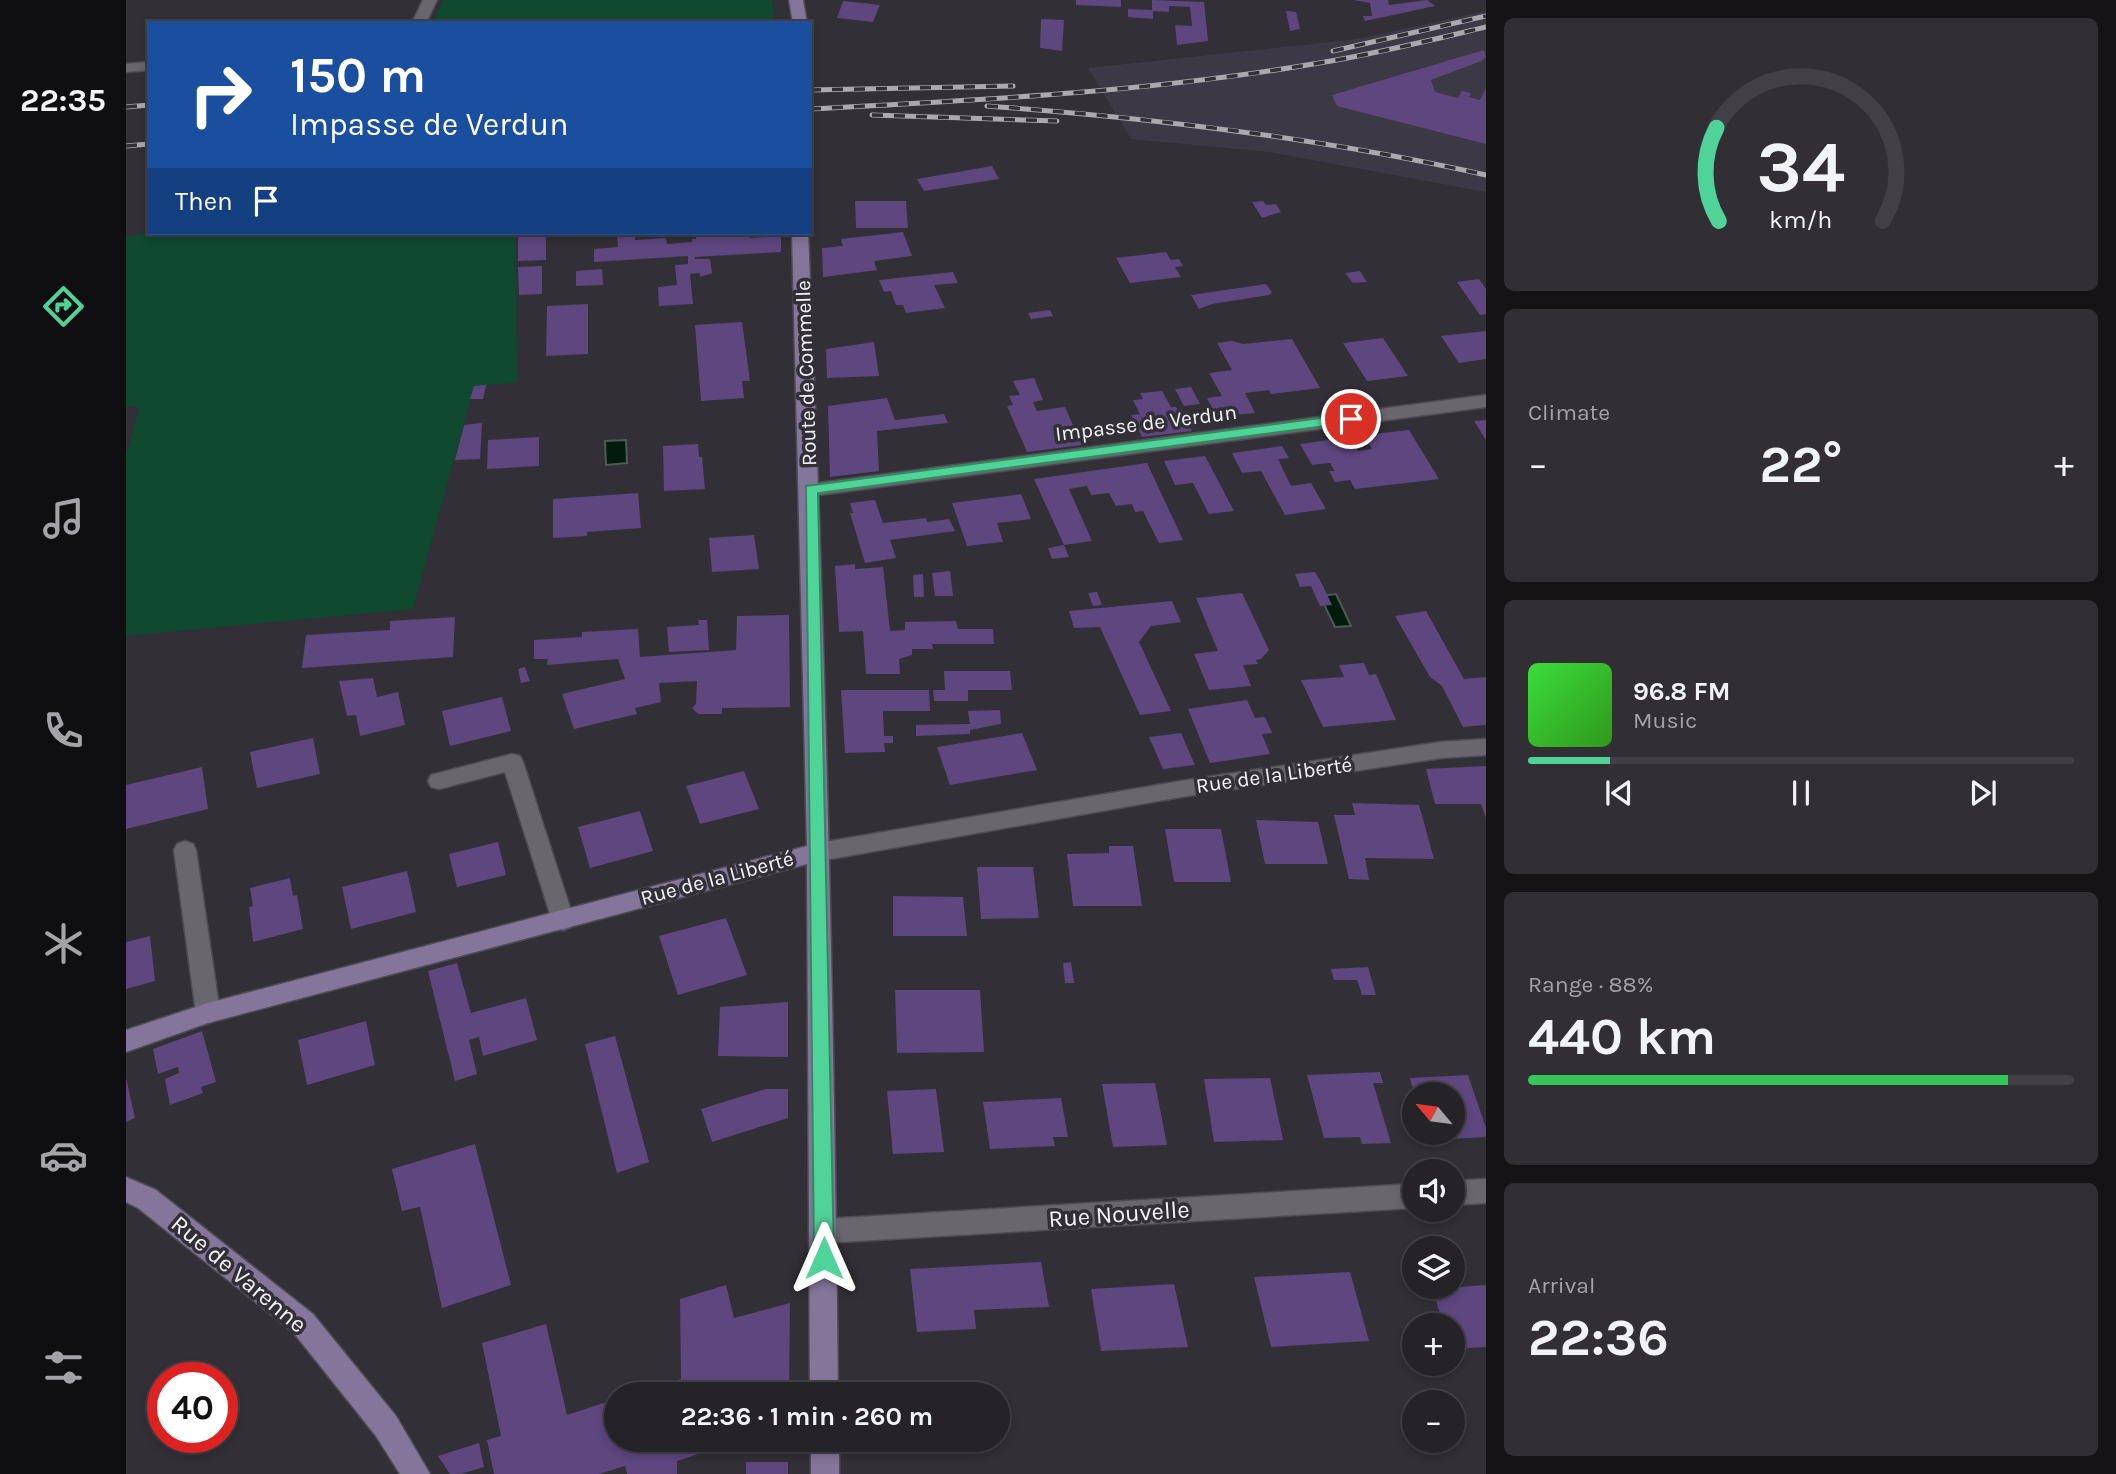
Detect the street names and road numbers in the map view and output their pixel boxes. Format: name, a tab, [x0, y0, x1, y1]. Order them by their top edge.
street label: Route de Commelle	[791, 280, 821, 466]
street label: Impasse de Verdun	[1054, 400, 1238, 446]
street label: Rue de la Liberté	[1194, 752, 1354, 798]
street label: Rue de la Liberté	[638, 846, 796, 910]
street label: Rue Nouvelle	[1047, 1195, 1191, 1233]
street label: Rue de Varenne	[166, 1209, 312, 1339]

